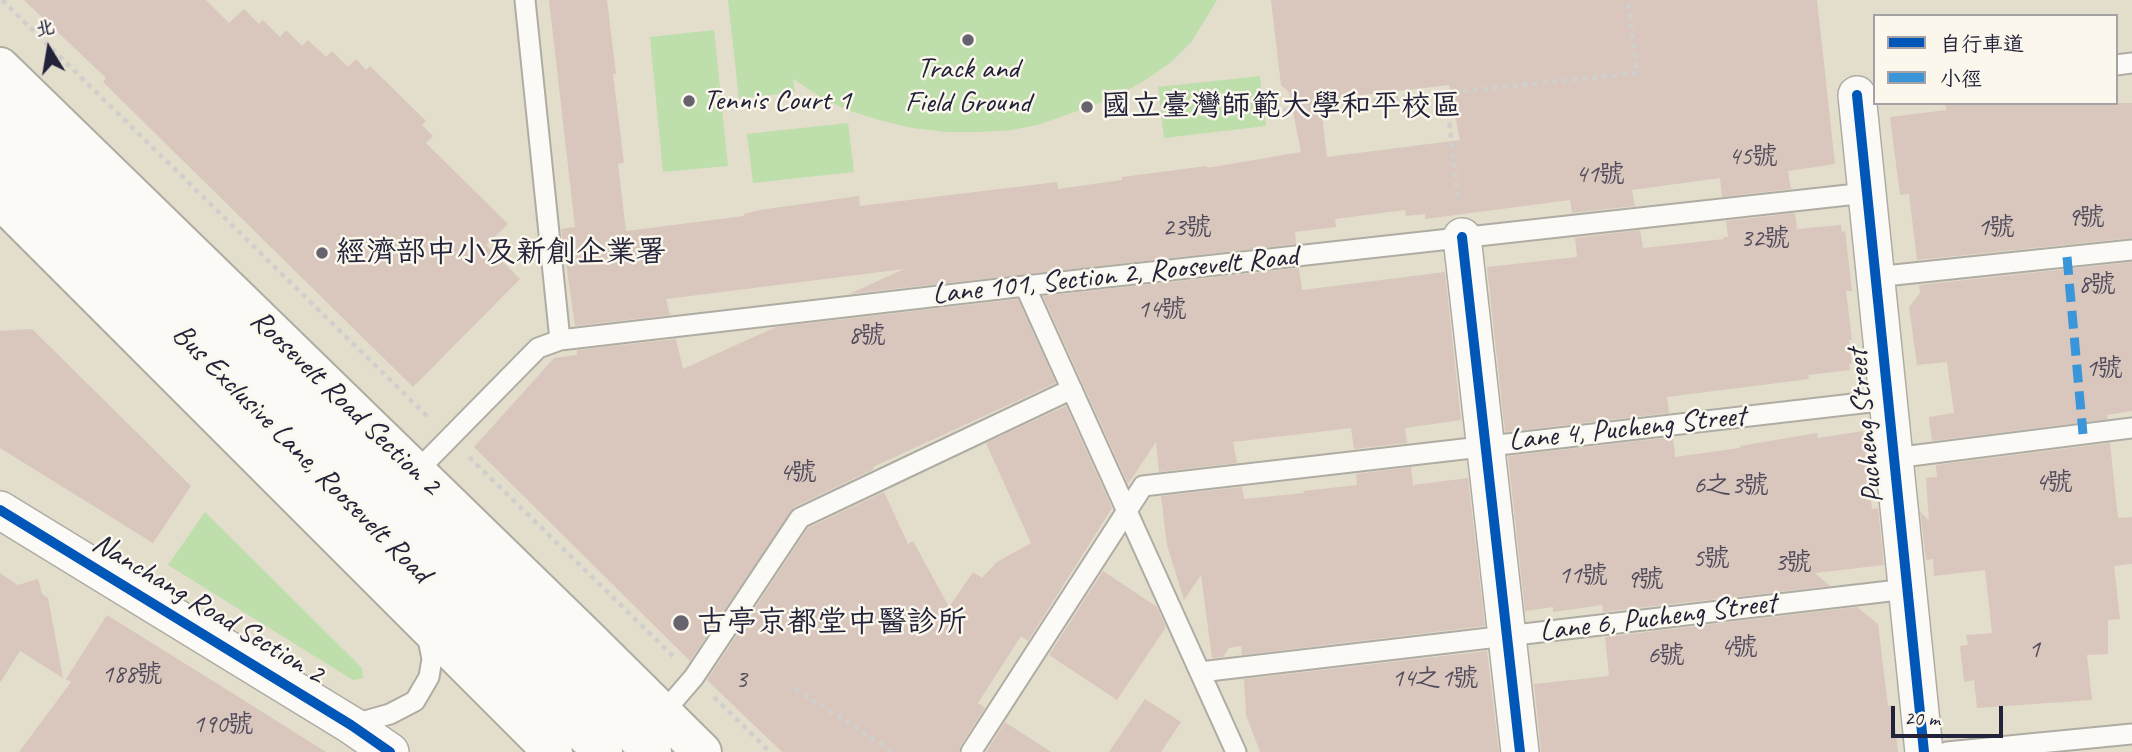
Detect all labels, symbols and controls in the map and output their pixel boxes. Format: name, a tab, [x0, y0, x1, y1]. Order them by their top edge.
north arrow	[14, 14, 84, 84]
legend	[1873, 14, 2118, 105]
text: 北	[33, 15, 57, 42]
text: 自行車道	[1940, 31, 2024, 57]
marker: Track and Field Ground	[960, 32, 976, 48]
place label: Track and Field Ground	[905, 51, 1031, 122]
text: 小徑	[1940, 66, 1982, 92]
place label: Tennis Court 1	[703, 83, 851, 119]
place label: 國立臺灣師範大學和平校區	[1101, 89, 1461, 125]
marker: Tennis Court 1	[681, 93, 697, 109]
marker: 國立臺灣師範大學和平校區	[1079, 99, 1095, 115]
house number: 45號	[1728, 141, 1778, 173]
house number: 41號	[1575, 159, 1625, 191]
house number: 9號	[2067, 202, 2105, 234]
house number: 23號	[1162, 212, 1212, 244]
house number: 1號	[1977, 212, 2015, 244]
house number: 32號	[1740, 223, 1790, 255]
place label: 經濟部中小及新創企業署	[336, 235, 666, 271]
street label: Lane 101, Section 2, Roosevelt Road	[931, 239, 1299, 313]
marker: 經濟部中小及新創企業署	[314, 245, 330, 261]
house number: 8號	[2078, 269, 2116, 301]
house number: 14號	[1137, 294, 1187, 326]
street label: Roosevelt Road Section 2	[242, 303, 448, 503]
street label: Bus Exclusive Lane, Roosevelt Road	[164, 317, 438, 591]
house number: 8號	[848, 320, 886, 352]
street label: Pucheng Street	[1840, 347, 1892, 505]
house number: 1號	[2085, 353, 2123, 385]
street label: Lane 4, Pucheng Street	[1507, 399, 1747, 459]
house number: 4號	[779, 457, 817, 489]
house number: 4號	[2035, 467, 2073, 499]
house number: 6之3號	[1693, 470, 1769, 502]
street label: Nanchang Road Section 2	[85, 525, 331, 693]
house number: 5號	[1692, 543, 1730, 575]
house number: 3號	[1774, 547, 1812, 579]
house number: 11號	[1558, 560, 1608, 592]
house number: 9號	[1626, 564, 1664, 596]
street label: Lane 6, Pucheng Street	[1538, 586, 1778, 650]
place label: 古亭京都堂中醫診所	[697, 605, 967, 641]
marker: 古亭京都堂中醫診所	[671, 613, 691, 633]
house number: 4號	[1720, 632, 1758, 664]
house number: 1	[2028, 634, 2040, 666]
house number: 6號	[1647, 640, 1685, 672]
house number: 188號	[101, 659, 163, 691]
house number: 14之1號	[1391, 663, 1479, 695]
house number: 3	[735, 664, 747, 696]
scale bar	[1894, 692, 2006, 736]
text: 20 m	[1904, 705, 1940, 731]
house number: 190號	[192, 709, 254, 741]

